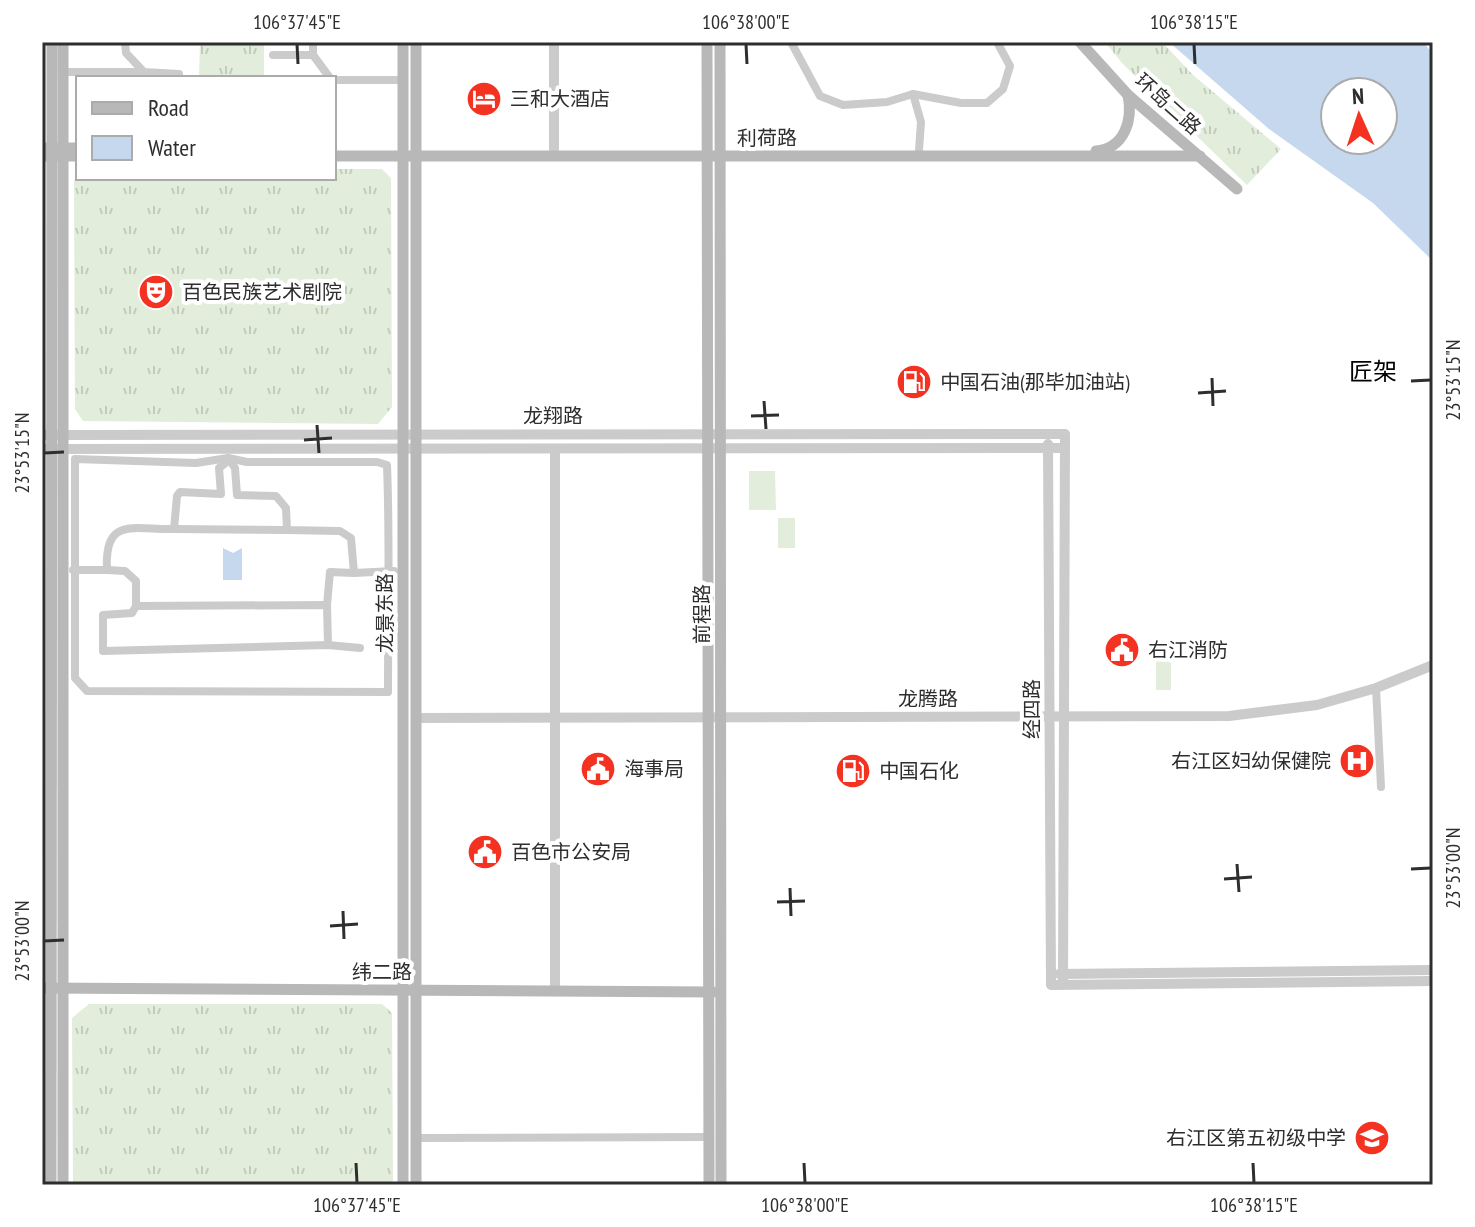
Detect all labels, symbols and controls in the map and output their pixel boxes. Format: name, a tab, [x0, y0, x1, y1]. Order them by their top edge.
text: 106°37'45"E	[253, 9, 341, 35]
text: 106°38'00"E	[702, 9, 790, 35]
text: 106°38'15"E	[1150, 9, 1238, 35]
street label: 环岛二路	[1130, 68, 1206, 140]
legend	[76, 76, 336, 180]
north arrow	[1319, 76, 1399, 156]
hotel icon: 三和大酒店	[465, 80, 503, 118]
text: N	[1351, 82, 1365, 110]
place label: 三和大酒店	[510, 86, 610, 112]
text: Road	[148, 92, 189, 123]
street label: 利荷路	[737, 125, 797, 151]
text: Water	[148, 132, 196, 163]
theatre icon: 百色民族艺术剧院	[137, 273, 175, 311]
place label: 百色民族艺术剧院	[182, 279, 342, 305]
text: 23°53'15"N	[1440, 340, 1466, 420]
district label: 匠架	[1349, 356, 1397, 387]
fuel station icon: 中国石油(那毕加油站)	[895, 363, 933, 401]
place label: 中国石油(那毕加油站)	[940, 369, 1130, 395]
street label: 龙翔路	[523, 403, 583, 429]
text: 23°53'15"N	[9, 413, 35, 493]
street label: 龙景东路	[372, 573, 398, 653]
street label: 前程路	[689, 584, 715, 644]
public building icon: 右江消防	[1103, 631, 1141, 669]
place label: 右江消防	[1148, 637, 1228, 663]
street label: 经四路	[1019, 679, 1045, 739]
street label: 龙腾路	[898, 686, 958, 712]
hospital icon: 右江区妇幼保健院	[1338, 742, 1376, 780]
place label: 右江区妇幼保健院	[1171, 748, 1331, 774]
public building icon: 海事局	[579, 750, 617, 788]
fuel station icon: 中国石化	[834, 752, 872, 790]
place label: 海事局	[624, 756, 684, 782]
place label: 中国石化	[879, 758, 959, 784]
text: 23°53'00"N	[1440, 828, 1466, 908]
public building icon: 百色市公安局	[466, 833, 504, 871]
place label: 百色市公安局	[511, 839, 631, 865]
text: 23°53'00"N	[9, 901, 35, 981]
street label: 纬二路	[352, 959, 412, 985]
school or university icon: 右江区第五初级中学	[1353, 1119, 1391, 1157]
place label: 右江区第五初级中学	[1166, 1125, 1346, 1151]
text: 106°37'45"E	[313, 1192, 401, 1218]
text: 106°38'00"E	[761, 1192, 849, 1218]
text: 106°38'15"E	[1210, 1192, 1298, 1218]

